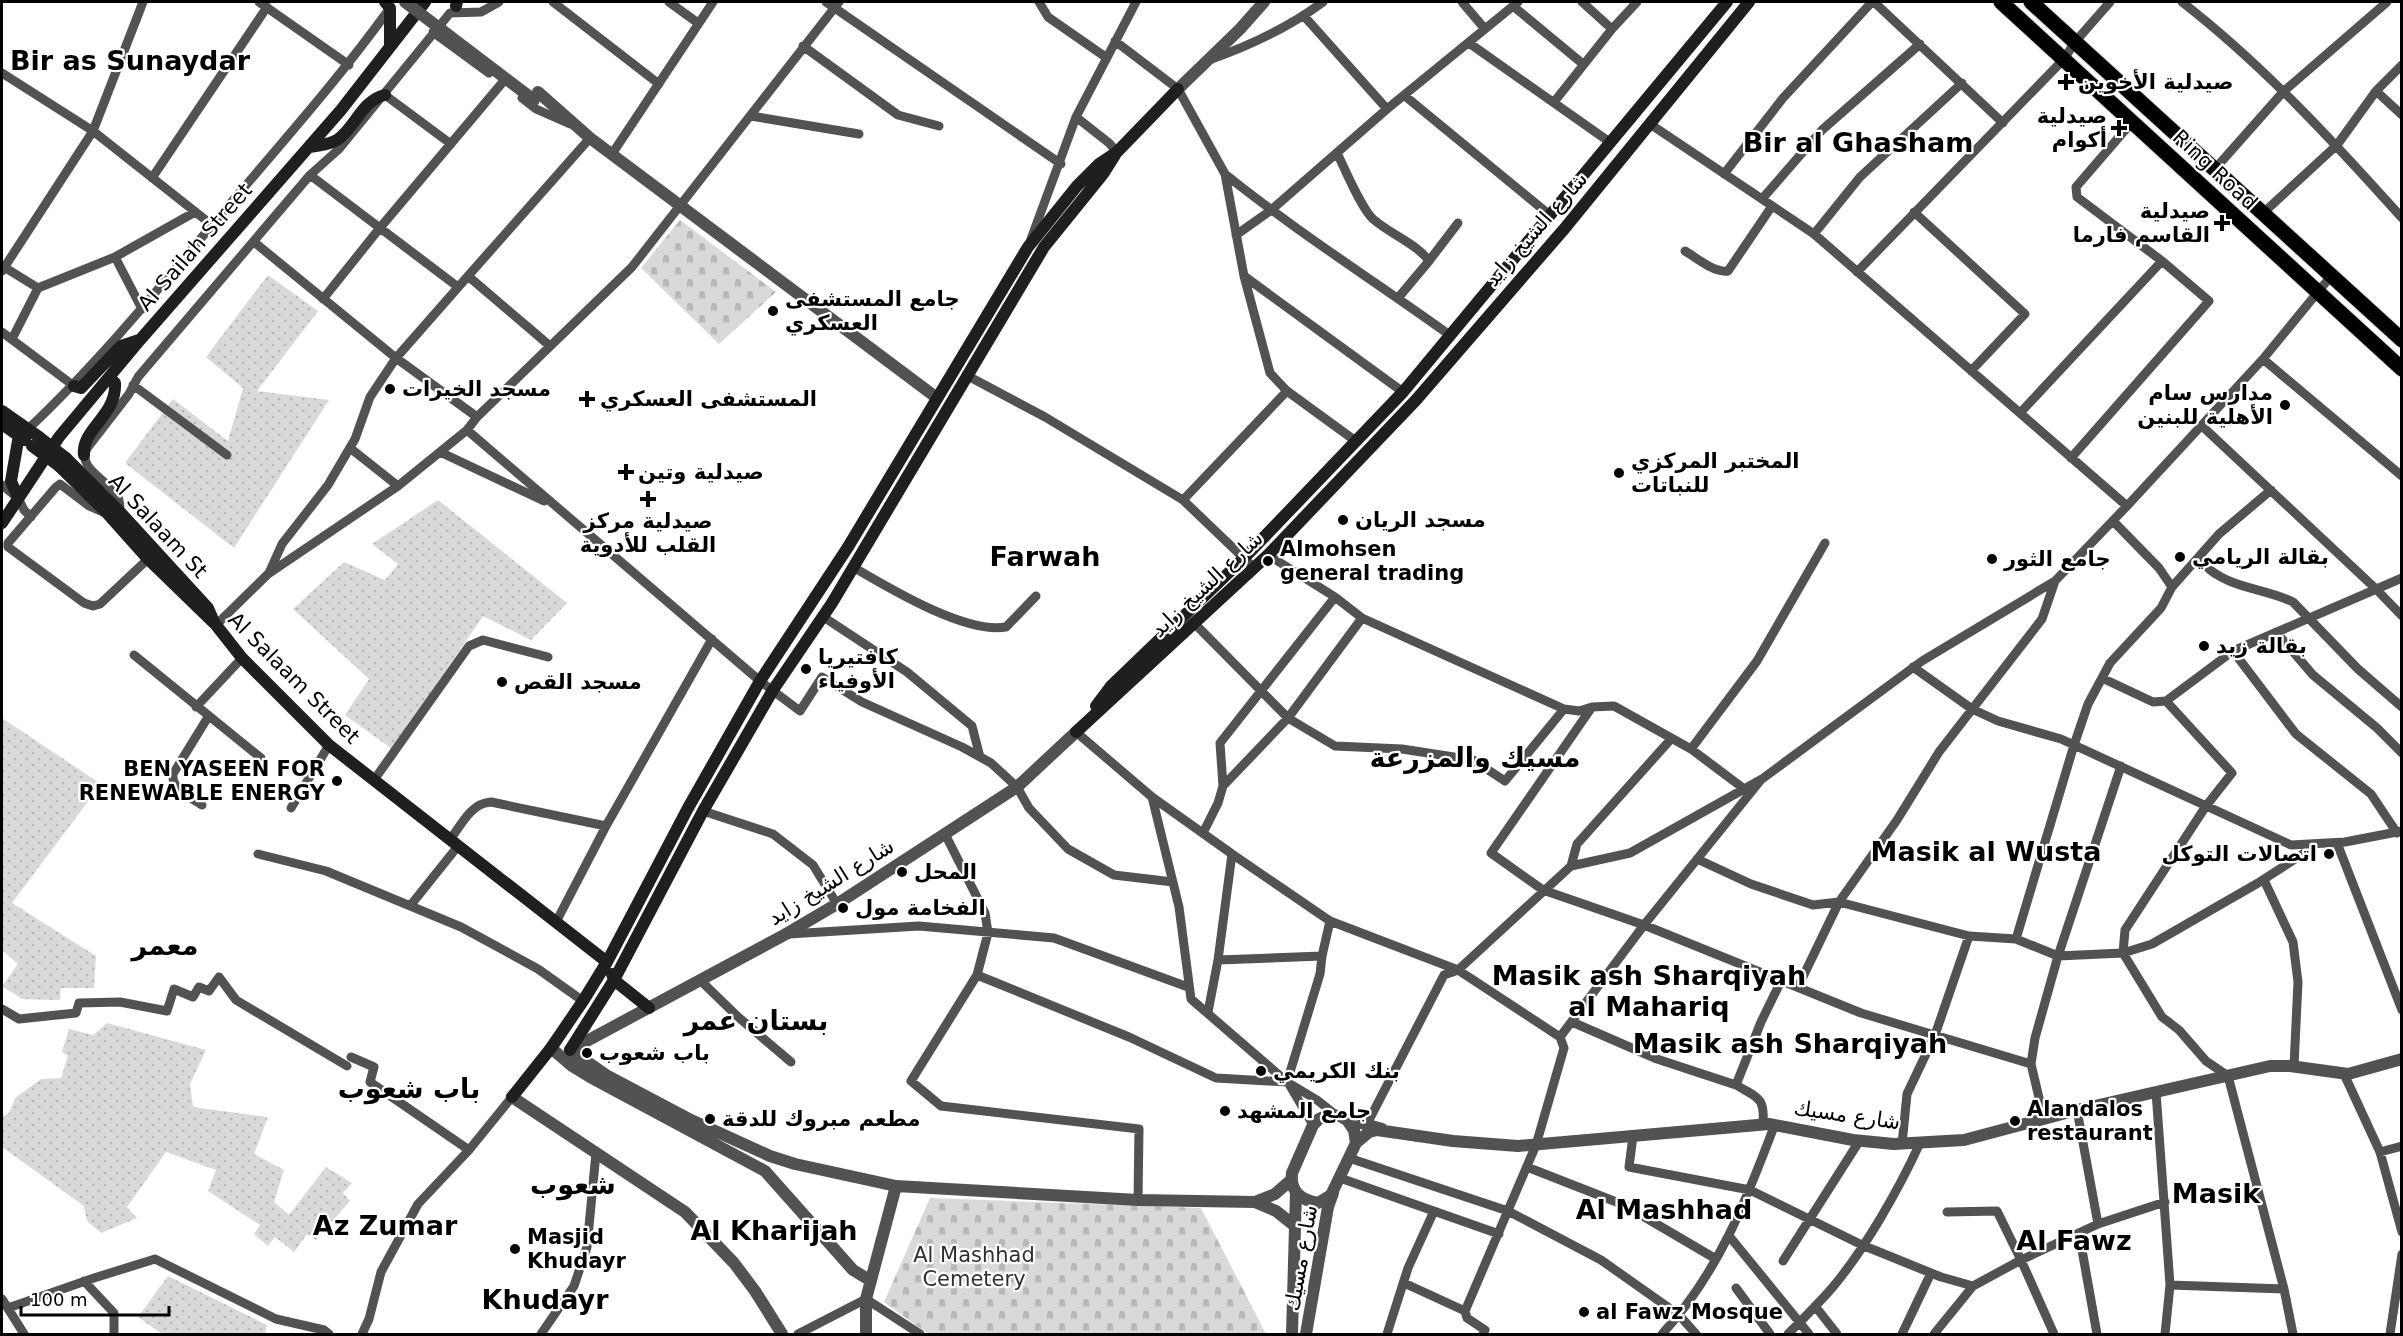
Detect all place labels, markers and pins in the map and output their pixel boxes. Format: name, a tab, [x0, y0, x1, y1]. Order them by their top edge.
place label: صيدلية الأخوين	[2078, 68, 2233, 94]
marker: صيدلية الأخوين	[2059, 75, 2073, 89]
place label: صيدلية أكوام	[2037, 104, 2107, 152]
marker: صيدلية أكوام	[2112, 121, 2126, 135]
place label: صيدلية القاسم فارما	[2073, 199, 2210, 247]
marker: صيدلية القاسم فارما	[2215, 216, 2229, 230]
place label: جامع المستشفى العسكري	[785, 287, 960, 336]
marker: جامع المستشفى العسكري	[766, 304, 780, 318]
place label: مسجد الخيرات	[402, 377, 551, 401]
place label: مدارس سام الأهلية للبنين	[2137, 381, 2273, 429]
marker: مسجد الخيرات	[383, 382, 397, 396]
place label: المستشفى العسكري	[600, 387, 817, 412]
marker: المستشفى العسكري	[578, 390, 596, 408]
marker: مدارس سام الأهلية للبنين	[2278, 398, 2292, 412]
place label: المختبر المركزي للنباتات	[1631, 449, 1800, 497]
place label: صيدلية وتين	[638, 460, 764, 484]
marker: صيدلية وتين	[619, 465, 633, 479]
marker: المختبر المركزي للنباتات	[1612, 466, 1626, 480]
marker: صيدلية مركز القلب للأدوية	[641, 492, 655, 506]
place label: مسجد الريان	[1355, 508, 1486, 532]
place label: صيدلية مركز القلب للأدوية	[580, 509, 716, 557]
marker: مسجد الريان	[1336, 513, 1350, 527]
place label: Almohsen general trading	[1280, 537, 1464, 585]
place label: بقالة الريامي	[2192, 545, 2329, 569]
place label: جامع الثور	[2003, 547, 2111, 571]
marker: بقالة الريامي	[2173, 550, 2187, 564]
marker: جامع الثور	[1985, 552, 1999, 566]
marker: Almohsen general trading	[1261, 554, 1275, 568]
place label: بقالة زيد	[2216, 634, 2307, 658]
marker: بقالة زيد	[2197, 639, 2211, 653]
place label: كافتيريا الأوفياء	[818, 645, 899, 693]
marker: كافتيريا الأوفياء	[799, 662, 813, 676]
place label: مسجد القص	[514, 670, 642, 694]
marker: مسجد القص	[495, 675, 509, 689]
place label: BEN YASEEN FOR RENEWABLE ENERGY	[79, 757, 326, 805]
marker: BEN YASEEN FOR RENEWABLE ENERGY	[330, 774, 344, 788]
place label: اتصالات التوكل	[2162, 842, 2317, 866]
marker: اتصالات التوكل	[2322, 847, 2336, 861]
place label: المحل	[914, 860, 977, 884]
marker: المحل	[895, 865, 909, 879]
place label: الفخامة مول	[855, 896, 986, 920]
marker: الفخامة مول	[836, 901, 850, 915]
place label: باب شعوب	[599, 1041, 710, 1065]
marker: باب شعوب	[580, 1046, 594, 1060]
place label: بنك الكريمي	[1273, 1059, 1400, 1083]
marker: بنك الكريمي	[1254, 1064, 1268, 1078]
place label: Alandalos restaurant	[2027, 1097, 2153, 1145]
place label: جامع المشهد	[1237, 1099, 1371, 1123]
marker: جامع المشهد	[1218, 1104, 1232, 1118]
place label: مطعم مبروك للدقة	[722, 1107, 920, 1131]
marker: مطعم مبروك للدقة	[703, 1112, 717, 1126]
marker: Alandalos restaurant	[2008, 1114, 2022, 1128]
place label: Masjid Khudayr	[527, 1225, 626, 1273]
marker: Masjid Khudayr	[508, 1242, 522, 1256]
place label: al Fawz Mosque	[1596, 1300, 1783, 1324]
marker: al Fawz Mosque	[1577, 1305, 1591, 1319]

